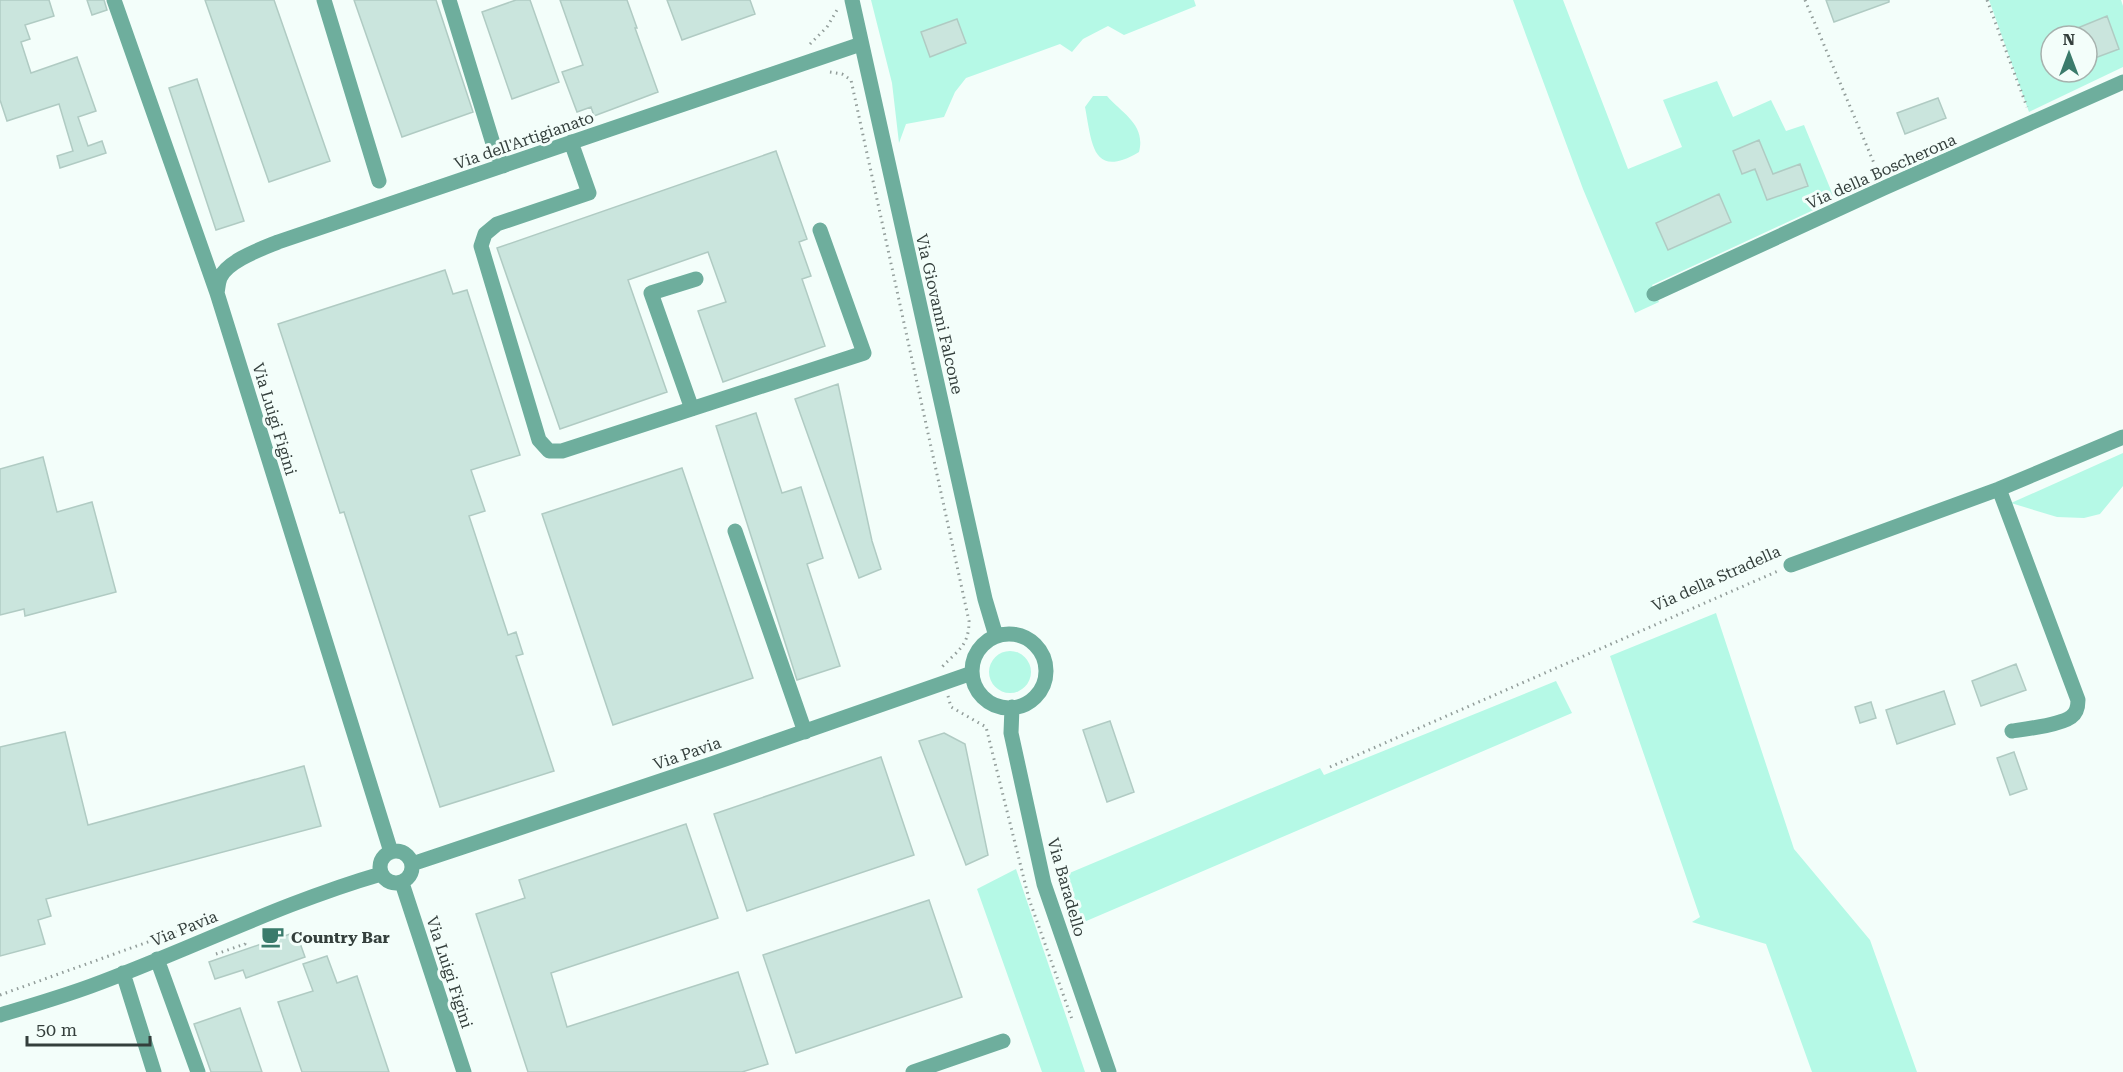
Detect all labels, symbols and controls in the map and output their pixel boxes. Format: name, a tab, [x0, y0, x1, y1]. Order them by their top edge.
north arrow	[2039, 24, 2099, 84]
text: N	[2063, 30, 2075, 49]
street label: Via dell'Artigianato	[452, 108, 597, 173]
street label: Via della Boscherona	[1803, 130, 1959, 213]
street label: Via Giovanni Falcone	[912, 232, 967, 396]
street label: Via Luigi Figini	[248, 361, 301, 478]
street label: Via della Stradella	[1649, 541, 1784, 615]
street label: Via Pavia	[651, 733, 724, 774]
street label: Via Baradello	[1043, 836, 1090, 939]
street label: Via Pavia	[148, 906, 221, 950]
street label: Via Luigi Figini	[422, 914, 477, 1031]
cafe icon: Country Bar	[260, 924, 286, 950]
place label: Country Bar	[291, 928, 390, 947]
scale bar	[27, 1009, 150, 1047]
text: 50 m	[36, 1019, 77, 1040]

